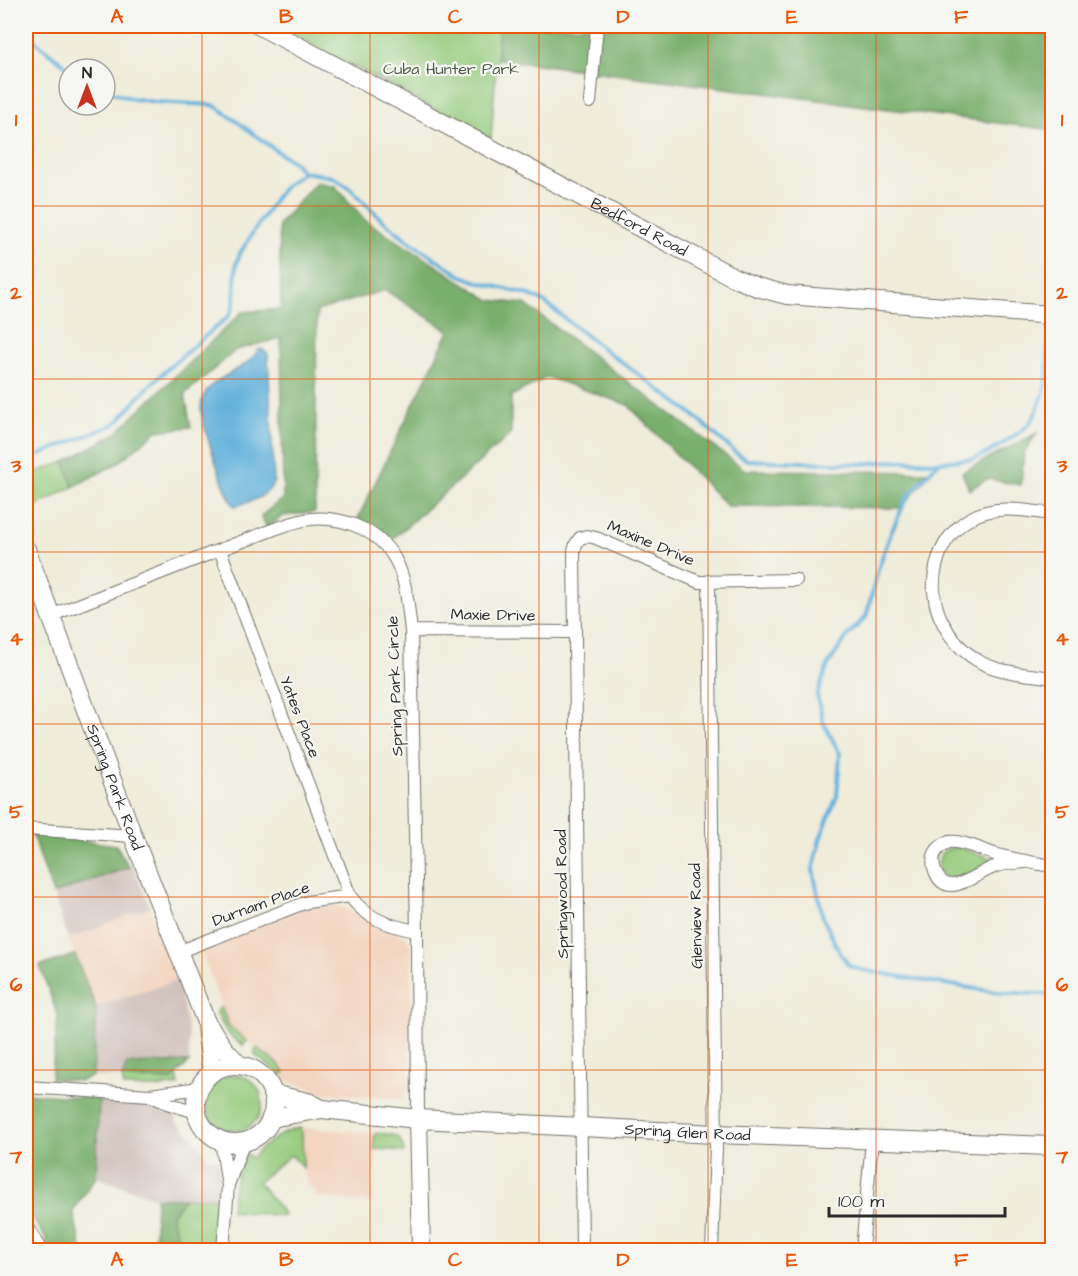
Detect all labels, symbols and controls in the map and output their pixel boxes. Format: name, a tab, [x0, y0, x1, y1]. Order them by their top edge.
text: A	[111, 3, 124, 31]
text: B	[279, 3, 294, 31]
text: C	[448, 3, 463, 31]
text: D	[617, 3, 630, 31]
text: E	[786, 3, 798, 31]
text: F	[954, 3, 969, 31]
north arrow	[57, 57, 117, 117]
park label: Cuba Hunter Park	[383, 58, 519, 80]
text: N	[82, 62, 92, 84]
text: 1	[15, 106, 18, 134]
text: 1	[1061, 106, 1064, 134]
street label: Bedford Road	[587, 192, 691, 262]
text: 2	[9, 279, 22, 307]
text: 2	[1055, 279, 1068, 307]
text: 3	[10, 452, 22, 480]
text: 3	[1056, 452, 1068, 480]
street label: Maxine Drive	[604, 515, 698, 571]
street label: Maxie Drive	[450, 603, 536, 627]
street label: Spring Park Circle	[382, 615, 409, 757]
text: 4	[9, 625, 23, 653]
text: 4	[1055, 625, 1069, 653]
street label: Yates Place	[274, 673, 326, 761]
street label: Spring Park Road	[81, 721, 148, 853]
text: 5	[9, 798, 24, 826]
text: 5	[1055, 798, 1070, 826]
street label: Springwood Road	[550, 829, 575, 959]
street label: Glenview Road	[684, 863, 708, 969]
street label: Durnam Place	[209, 876, 313, 932]
text: 6	[10, 971, 23, 999]
text: 6	[1056, 971, 1069, 999]
street label: Spring Glen Road	[624, 1118, 751, 1146]
text: 7	[9, 1143, 23, 1171]
text: 7	[1055, 1143, 1069, 1171]
scale bar	[829, 1180, 1004, 1218]
text: 100 m	[838, 1189, 884, 1214]
text: A	[111, 1246, 124, 1274]
text: B	[279, 1246, 294, 1274]
text: C	[448, 1246, 463, 1274]
text: D	[617, 1246, 630, 1274]
text: E	[786, 1246, 798, 1274]
text: F	[954, 1246, 969, 1274]

